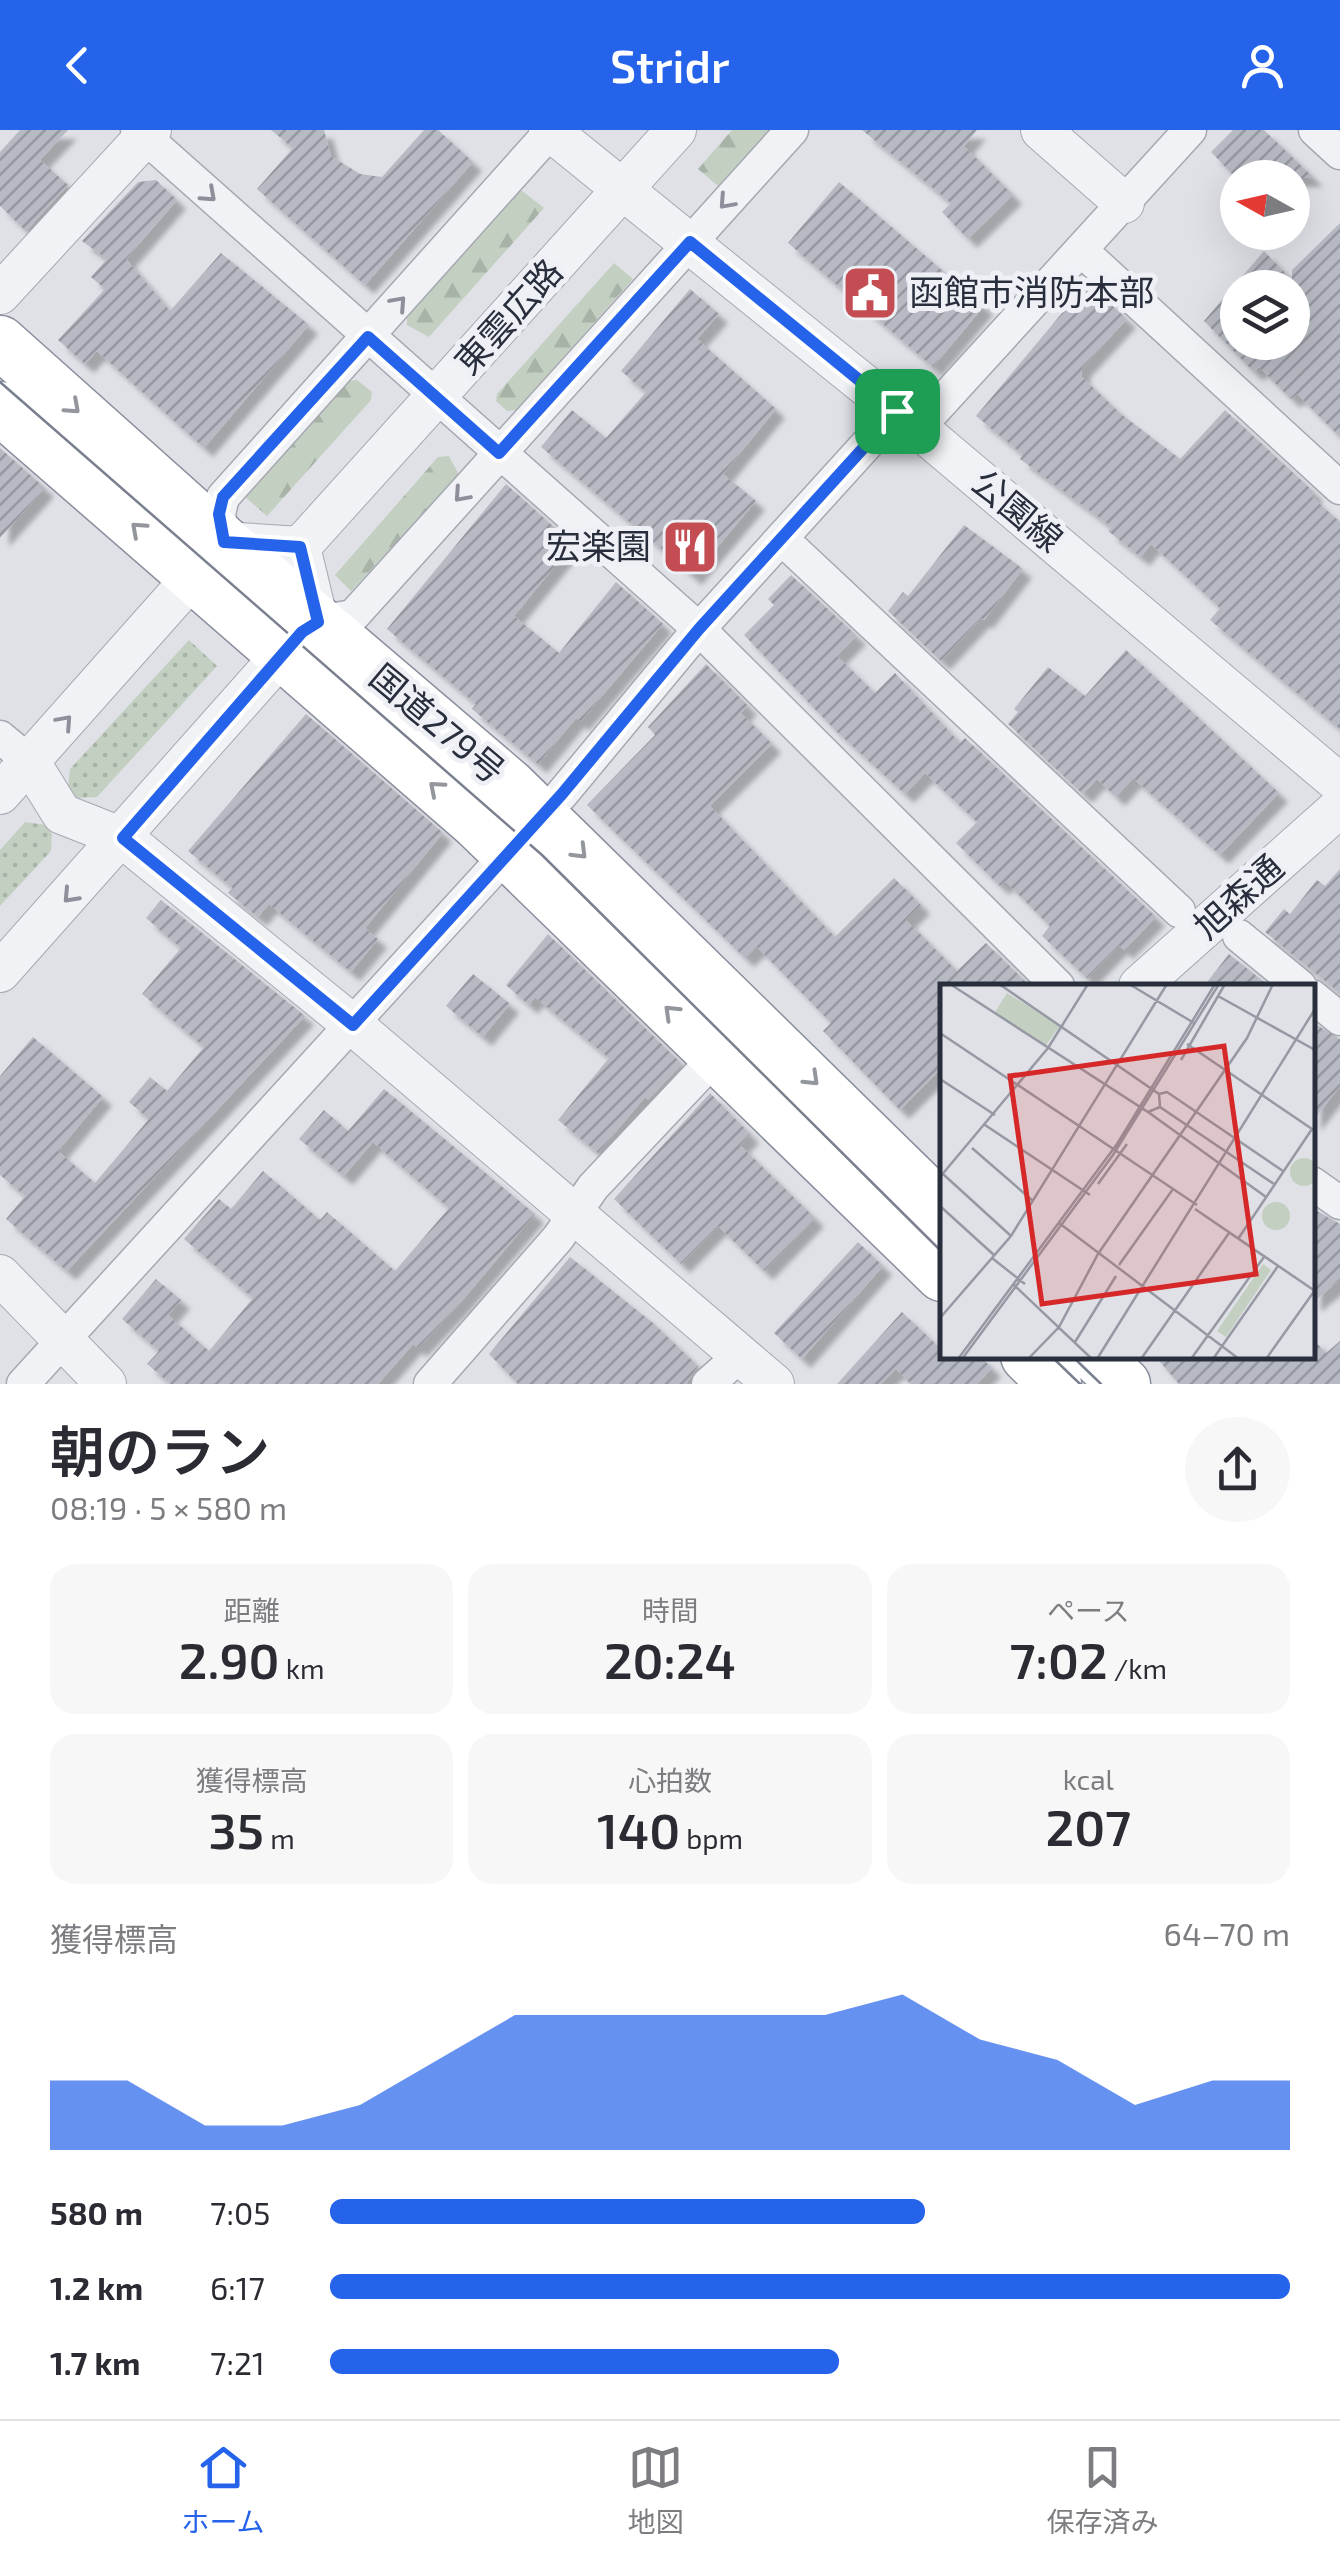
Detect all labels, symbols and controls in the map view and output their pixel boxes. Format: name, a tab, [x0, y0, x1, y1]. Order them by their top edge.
icon: back	[50, 38, 105, 93]
text: Stridr	[610, 38, 730, 92]
icon: person	[1235, 38, 1290, 93]
north arrow	[1220, 160, 1310, 250]
map controls	[1220, 160, 1310, 360]
one-way arrow	[197, 183, 216, 201]
one-way arrow	[720, 190, 738, 209]
street label: 東雲広路	[445, 250, 570, 382]
public building icon: 函館市消防本部	[840, 263, 900, 323]
place label: 函館市消防本部	[909, 270, 1154, 312]
button: layers	[1220, 270, 1310, 360]
one-way arrow	[387, 296, 405, 315]
pin	[855, 369, 940, 454]
icon: arrive	[870, 384, 925, 439]
one-way arrow	[61, 395, 80, 413]
street label: 公園線	[965, 460, 1072, 559]
one-way arrow	[455, 483, 473, 502]
restaurant icon: 宏楽園	[660, 517, 720, 577]
one-way arrow	[131, 522, 150, 540]
place label: 宏楽園	[546, 524, 651, 566]
street label: 国道279号	[362, 654, 514, 791]
one-way arrow	[53, 715, 71, 734]
one-way arrow	[429, 782, 447, 800]
one-way arrow	[568, 840, 586, 858]
street label: 旭森通	[1185, 845, 1291, 946]
one-way arrow	[64, 884, 82, 903]
inset map	[940, 984, 1315, 1359]
one-way arrow	[664, 1006, 682, 1024]
one-way arrow	[800, 1068, 818, 1086]
text: 朝のラン	[50, 1417, 270, 1483]
button: share	[1185, 1417, 1290, 1522]
text: 08:19 · 5 × 580 m	[50, 1488, 287, 1526]
text: 距離	[224, 1593, 280, 1627]
text: 時間	[642, 1593, 698, 1627]
text: ペース	[1047, 1593, 1130, 1627]
text: 2.90	[179, 1629, 279, 1689]
text: 20:24	[604, 1629, 736, 1689]
text: 7:02	[1010, 1629, 1108, 1689]
text: km	[279, 1651, 324, 1685]
text: /km	[1108, 1651, 1167, 1685]
text: kcal	[1063, 1762, 1114, 1796]
text: 獲得標高	[196, 1763, 308, 1797]
text: 心拍数	[628, 1763, 712, 1797]
text: 207	[1046, 1796, 1131, 1856]
text: 35	[209, 1799, 264, 1859]
text: 140	[597, 1799, 680, 1859]
text: m	[264, 1821, 295, 1855]
text: bpm	[680, 1821, 743, 1855]
text: 64–70 m	[1164, 1914, 1290, 1952]
text: 獲得標高	[50, 1919, 178, 1957]
text: 580 m	[50, 2193, 143, 2231]
text: 7:05	[210, 2193, 270, 2231]
text: 1.2 km	[50, 2268, 143, 2306]
text: 6:17	[210, 2268, 265, 2306]
text: 1.7 km	[50, 2343, 140, 2381]
text: 7:21	[210, 2343, 265, 2381]
tab: ホーム	[181, 2440, 265, 2540]
tab: 地図	[628, 2440, 684, 2540]
tab: 保存済み	[1046, 2440, 1159, 2540]

